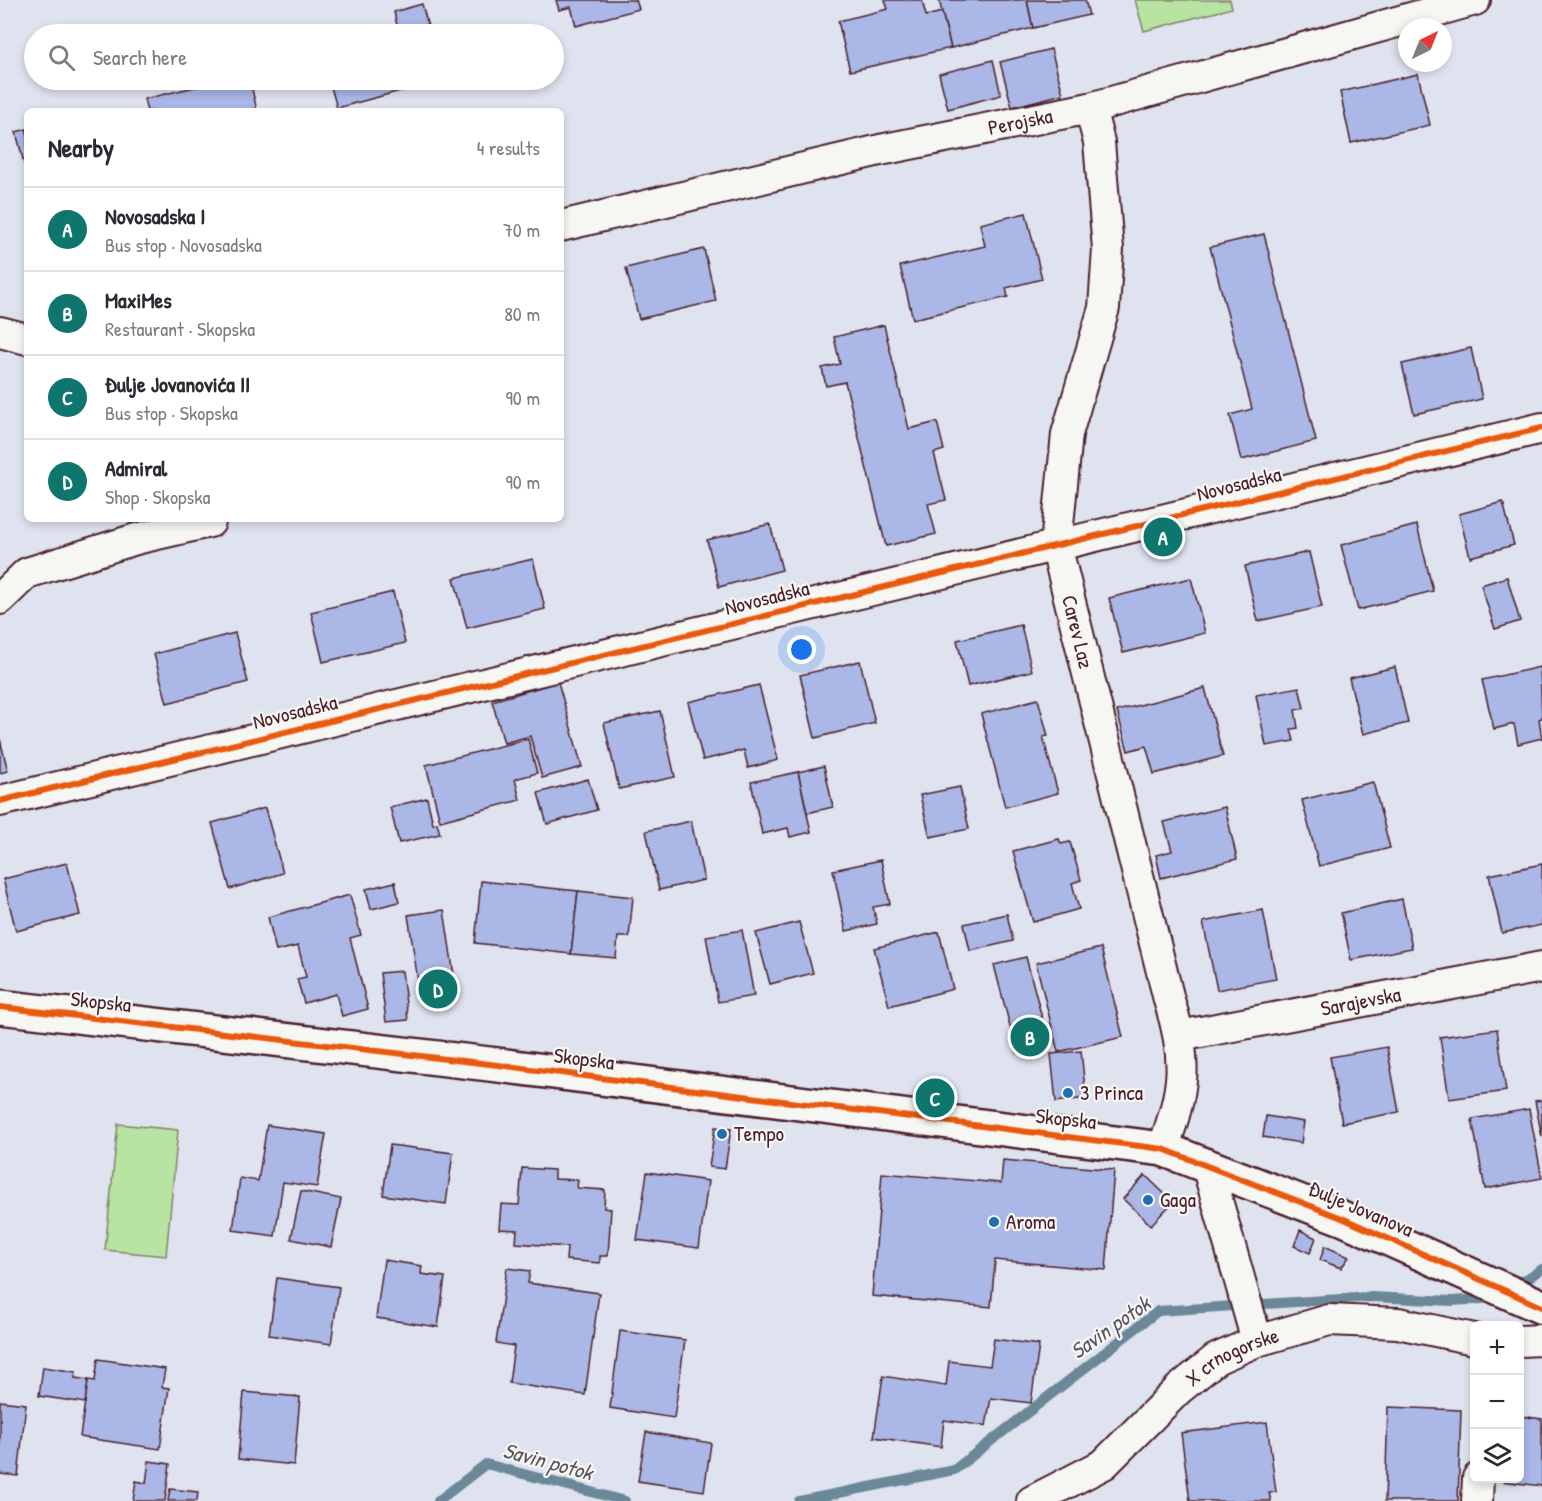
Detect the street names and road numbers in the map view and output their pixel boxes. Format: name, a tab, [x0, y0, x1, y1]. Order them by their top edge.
street label: Perojska	[985, 101, 1055, 142]
street label: Novosadska	[1194, 459, 1284, 508]
street label: Novosadska	[722, 573, 812, 622]
street label: Carev Laz	[1055, 592, 1101, 671]
street label: Novosadska	[250, 687, 340, 736]
street label: Sarajevska	[1318, 979, 1403, 1023]
street label: Skopska	[69, 984, 133, 1019]
street label: Skopska	[552, 1040, 616, 1077]
street label: Skopska	[1034, 1101, 1098, 1136]
street label: Đulje Jovanova	[1304, 1173, 1418, 1244]
street label: X crnogorske	[1179, 1320, 1282, 1393]

